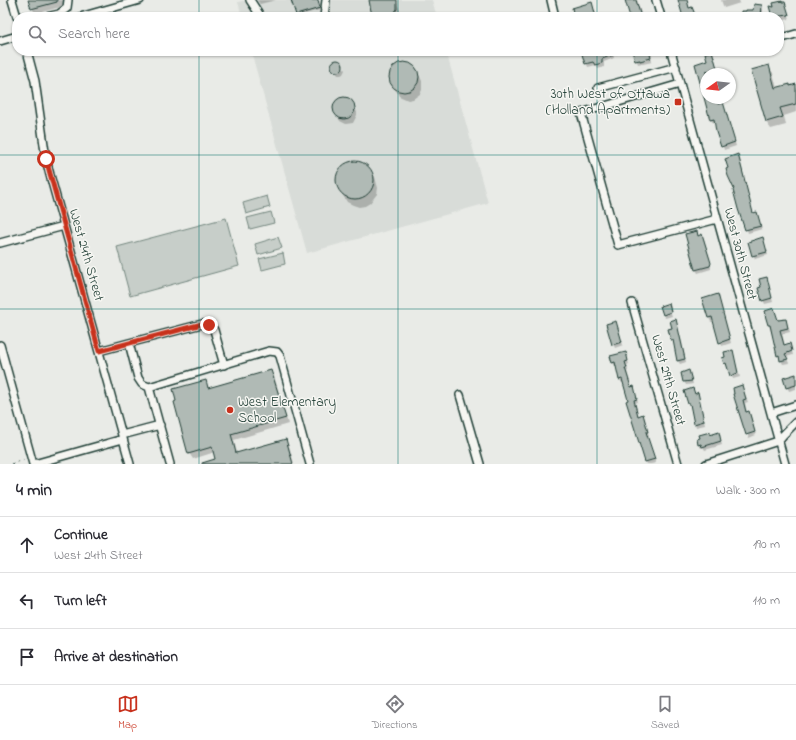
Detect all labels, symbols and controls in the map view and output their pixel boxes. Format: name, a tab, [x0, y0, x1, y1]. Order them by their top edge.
search box	[12, 12, 784, 56]
icon: search	[26, 23, 48, 45]
text: Search here	[58, 23, 130, 45]
north arrow	[700, 68, 736, 104]
place label: 30th West of Ottawa (Holland Apartments)	[546, 84, 670, 121]
marker: 30th West of Ottawa (Holland Apartments)	[673, 97, 683, 107]
route start	[37, 150, 55, 168]
street label: West 24th Street	[63, 206, 109, 304]
street label: West 30th Street	[718, 206, 762, 303]
route end	[200, 316, 218, 334]
street label: West 29th Street	[645, 332, 691, 428]
place label: West Elementary School	[238, 392, 336, 429]
marker: West Elementary School	[225, 405, 235, 415]
text: 4 min	[16, 478, 52, 503]
text: Walk · 300 m	[716, 481, 780, 500]
text: Continue	[54, 524, 108, 546]
icon: ahead	[16, 534, 38, 556]
text: 190 m	[753, 535, 780, 554]
text: West 24th Street	[54, 546, 143, 565]
icon: left	[16, 590, 38, 612]
text: Turn left	[54, 590, 107, 612]
text: 110 m	[753, 591, 780, 610]
icon: arrive	[16, 646, 38, 668]
text: Arrive at destination	[54, 646, 178, 668]
tab: Map	[117, 693, 139, 733]
tab: Directions	[372, 693, 417, 733]
tab: Saved	[651, 693, 679, 733]

